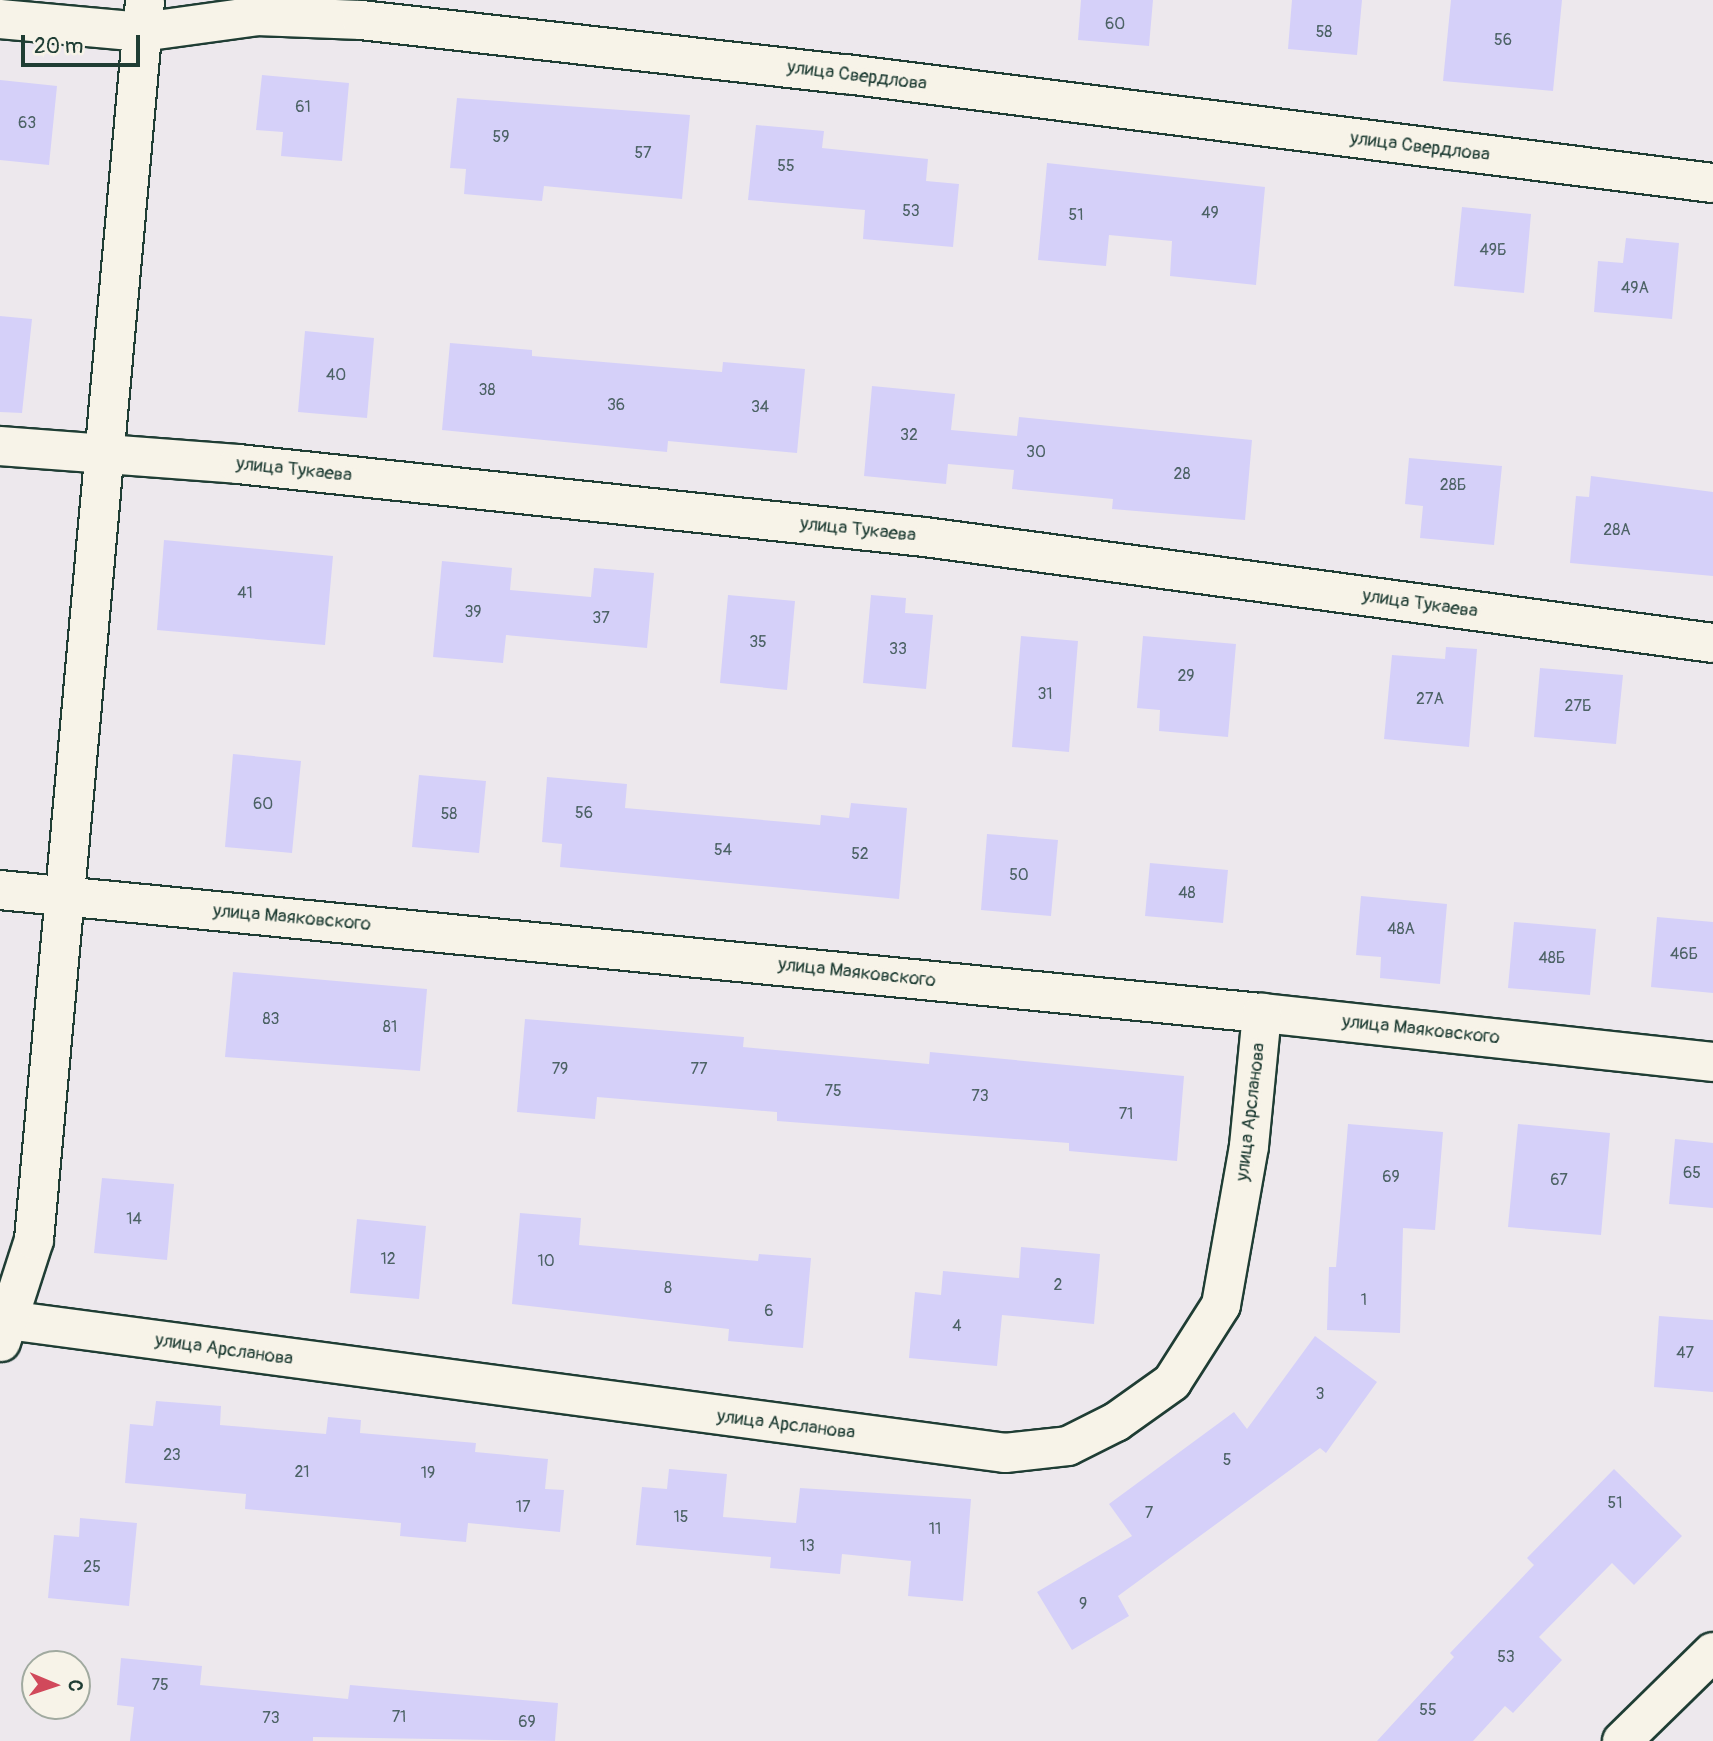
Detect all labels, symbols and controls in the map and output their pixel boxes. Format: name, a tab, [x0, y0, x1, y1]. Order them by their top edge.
house number: 60	[1105, 14, 1125, 34]
scale bar	[24, 21, 144, 65]
house number: 58	[1316, 22, 1332, 42]
house number: 56	[1494, 30, 1512, 50]
text: 20 m	[34, 33, 83, 60]
street label: улица Свердлова	[786, 56, 928, 96]
house number: 61	[295, 97, 311, 117]
house number: 63	[18, 113, 36, 133]
house number: 59	[493, 127, 509, 147]
street label: улица Свердлова	[1349, 127, 1491, 167]
house number: 57	[634, 143, 652, 163]
house number: 55	[777, 156, 795, 176]
house number: 53	[902, 201, 920, 221]
house number: 49	[1201, 203, 1219, 223]
house number: 51	[1069, 205, 1083, 225]
house number: 49Б	[1479, 240, 1507, 260]
house number: 49А	[1621, 278, 1649, 298]
house number: 40	[326, 365, 346, 385]
house number: 38	[479, 380, 495, 400]
house number: 36	[607, 395, 625, 415]
house number: 34	[751, 397, 769, 417]
house number: 32	[900, 425, 918, 445]
house number: 30	[1026, 442, 1046, 462]
street label: улица Тукаева	[235, 453, 353, 487]
house number: 28	[1173, 464, 1191, 484]
house number: 28Б	[1440, 475, 1466, 495]
street label: улица Тукаева	[799, 513, 917, 547]
house number: 28А	[1603, 520, 1631, 540]
house number: 41	[237, 583, 253, 603]
street label: улица Тукаева	[1361, 585, 1479, 623]
house number: 39	[464, 602, 482, 622]
house number: 37	[592, 608, 610, 628]
house number: 35	[749, 632, 767, 652]
house number: 33	[889, 639, 907, 659]
house number: 29	[1177, 666, 1195, 686]
house number: 31	[1037, 684, 1053, 704]
house number: 27А	[1416, 689, 1444, 709]
house number: 27Б	[1564, 696, 1592, 716]
house number: 60	[253, 794, 273, 814]
house number: 56	[575, 803, 593, 823]
house number: 58	[441, 804, 457, 824]
house number: 54	[714, 840, 732, 860]
house number: 52	[851, 844, 869, 864]
house number: 50	[1009, 865, 1029, 885]
house number: 48	[1178, 883, 1196, 903]
street label: улица Маяковского	[212, 900, 372, 936]
house number: 48А	[1387, 919, 1415, 939]
house number: 46Б	[1670, 944, 1698, 964]
house number: 48Б	[1539, 948, 1565, 968]
street label: улица Маяковского	[777, 953, 937, 993]
house number: 83	[263, 1009, 279, 1029]
street label: улица Маяковского	[1341, 1010, 1501, 1050]
house number: 81	[383, 1017, 397, 1037]
street label: улица Арсланова	[1231, 1042, 1271, 1182]
house number: 79	[552, 1059, 568, 1079]
house number: 77	[691, 1059, 707, 1079]
house number: 75	[824, 1081, 842, 1101]
house number: 73	[971, 1086, 989, 1106]
house number: 71	[1119, 1104, 1133, 1124]
house number: 65	[1683, 1163, 1701, 1183]
house number: 69	[1382, 1167, 1400, 1187]
house number: 67	[1550, 1170, 1568, 1190]
house number: 14	[126, 1209, 142, 1229]
house number: 12	[380, 1249, 396, 1269]
house number: 10	[537, 1251, 555, 1271]
house number: 2	[1054, 1275, 1062, 1295]
house number: 8	[664, 1278, 672, 1298]
house number: 1	[1361, 1290, 1367, 1310]
house number: 6	[764, 1301, 774, 1321]
house number: 4	[952, 1316, 962, 1336]
street label: улица Арсланова	[154, 1329, 294, 1371]
house number: 47	[1676, 1343, 1694, 1363]
house number: 3	[1316, 1384, 1324, 1404]
street label: улица Арсланова	[716, 1405, 856, 1445]
house number: 23	[163, 1445, 181, 1465]
house number: 5	[1223, 1450, 1231, 1470]
house number: 21	[294, 1462, 310, 1482]
house number: 19	[421, 1463, 435, 1483]
house number: 51	[1608, 1493, 1622, 1513]
house number: 17	[516, 1497, 530, 1517]
house number: 7	[1145, 1503, 1153, 1523]
house number: 15	[674, 1507, 688, 1527]
house number: 11	[929, 1519, 941, 1539]
house number: 13	[799, 1536, 815, 1556]
house number: 25	[83, 1557, 101, 1577]
house number: 9	[1079, 1594, 1087, 1614]
house number: 53	[1497, 1647, 1515, 1667]
north arrow	[21, 1650, 91, 1720]
house number: 75	[151, 1675, 169, 1695]
text: С	[63, 1679, 87, 1692]
house number: 55	[1419, 1700, 1437, 1720]
house number: 71	[392, 1707, 406, 1727]
house number: 73	[262, 1708, 280, 1728]
house number: 69	[518, 1712, 536, 1732]

